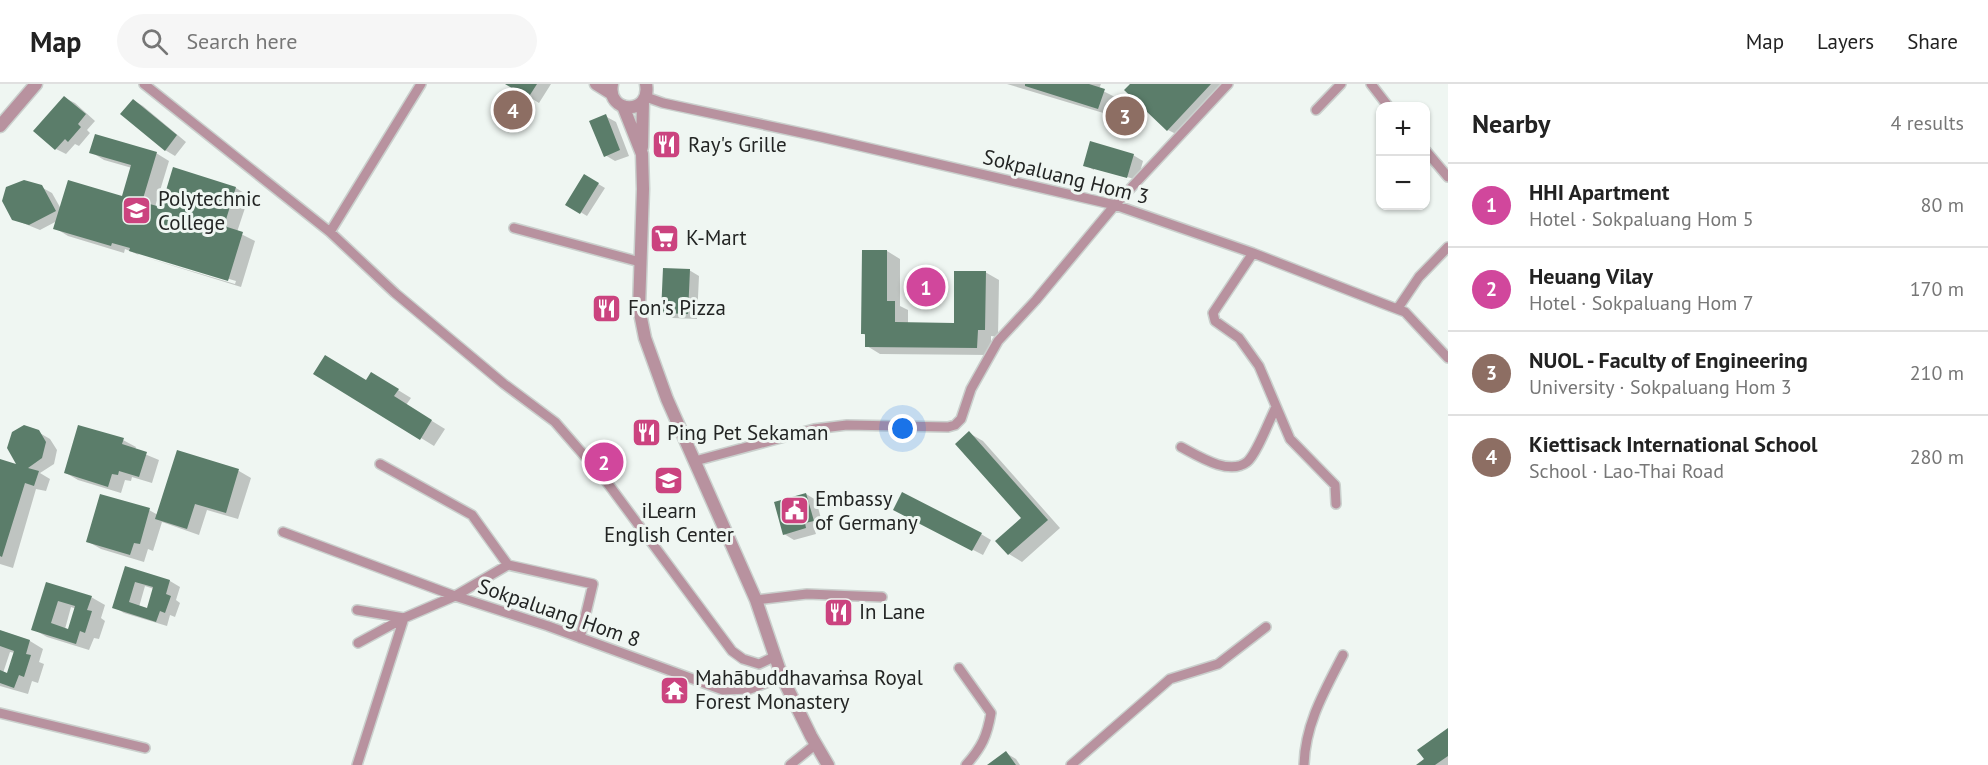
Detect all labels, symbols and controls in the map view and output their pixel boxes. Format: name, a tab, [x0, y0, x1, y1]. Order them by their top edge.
search box	[117, 14, 537, 68]
text: Map	[30, 23, 81, 60]
icon: search	[138, 25, 171, 58]
text: Search here	[186, 27, 297, 55]
text: Map	[1746, 28, 1784, 55]
text: Layers	[1817, 28, 1874, 55]
text: Share	[1907, 28, 1958, 55]
pin: 4	[494, 87, 532, 132]
pin: 3	[1106, 93, 1144, 138]
map controls	[1376, 102, 1430, 210]
button: +	[1376, 102, 1430, 156]
text: Nearby	[1472, 107, 1550, 140]
text: 4 results	[1891, 110, 1964, 136]
restaurant icon: Ray's Grille	[651, 129, 683, 161]
place label: Ray's Grille	[688, 131, 787, 158]
street label: Sokpaluang Hom 3	[980, 143, 1152, 210]
button: −	[1376, 156, 1430, 210]
text: HHI Apartment	[1529, 178, 1669, 206]
place label: Polytechnic College	[158, 185, 261, 236]
text: 1	[1486, 192, 1497, 218]
text: 80 m	[1921, 192, 1964, 218]
school or university icon: Polytechnic College	[121, 195, 153, 227]
text: Hotel · Sokpaluang Hom 5	[1529, 206, 1754, 232]
supermarket icon: K-Mart	[649, 222, 681, 254]
place label: K-Mart	[686, 224, 747, 251]
text: Heuang Vilay	[1529, 262, 1653, 290]
pin: 1	[906, 264, 946, 310]
text: 2	[1486, 276, 1497, 302]
text: 170 m	[1910, 276, 1964, 302]
text: Hotel · Sokpaluang Hom 7	[1529, 290, 1754, 316]
restaurant icon: Fon's Pizza	[591, 292, 623, 324]
place label: Fon's Pizza	[628, 294, 726, 321]
text: NUOL - Faculty of Engineering	[1529, 346, 1808, 374]
text: 3	[1486, 360, 1497, 386]
text: 210 m	[1910, 360, 1964, 386]
text: University · Sokpaluang Hom 3	[1529, 374, 1792, 400]
your location	[888, 414, 917, 443]
restaurant icon: Ping Pet Sekaman	[630, 417, 662, 449]
place label: Ping Pet Sekaman	[667, 419, 828, 446]
text: Kiettisack International School	[1529, 430, 1818, 458]
pin: 2	[584, 440, 624, 484]
text: 4	[1486, 444, 1497, 470]
text: 280 m	[1910, 444, 1964, 470]
text: School · Lao-Thai Road	[1529, 458, 1724, 484]
school or university icon: iLearn English Center	[653, 464, 685, 496]
place label: Embassy of Germany	[815, 485, 918, 536]
public building icon: Embassy of Germany	[778, 495, 810, 527]
place label: iLearn English Center	[604, 497, 734, 548]
street label: Sokpaluang Hom 8	[474, 572, 644, 653]
restaurant icon: In Lane	[822, 596, 854, 628]
place label: In Lane	[859, 598, 925, 625]
place label: Mahābuddhavaṁsa Royal Forest Monastery	[695, 664, 923, 715]
temple icon: Mahābuddhavaṁsa Royal Forest Monastery	[658, 674, 690, 706]

